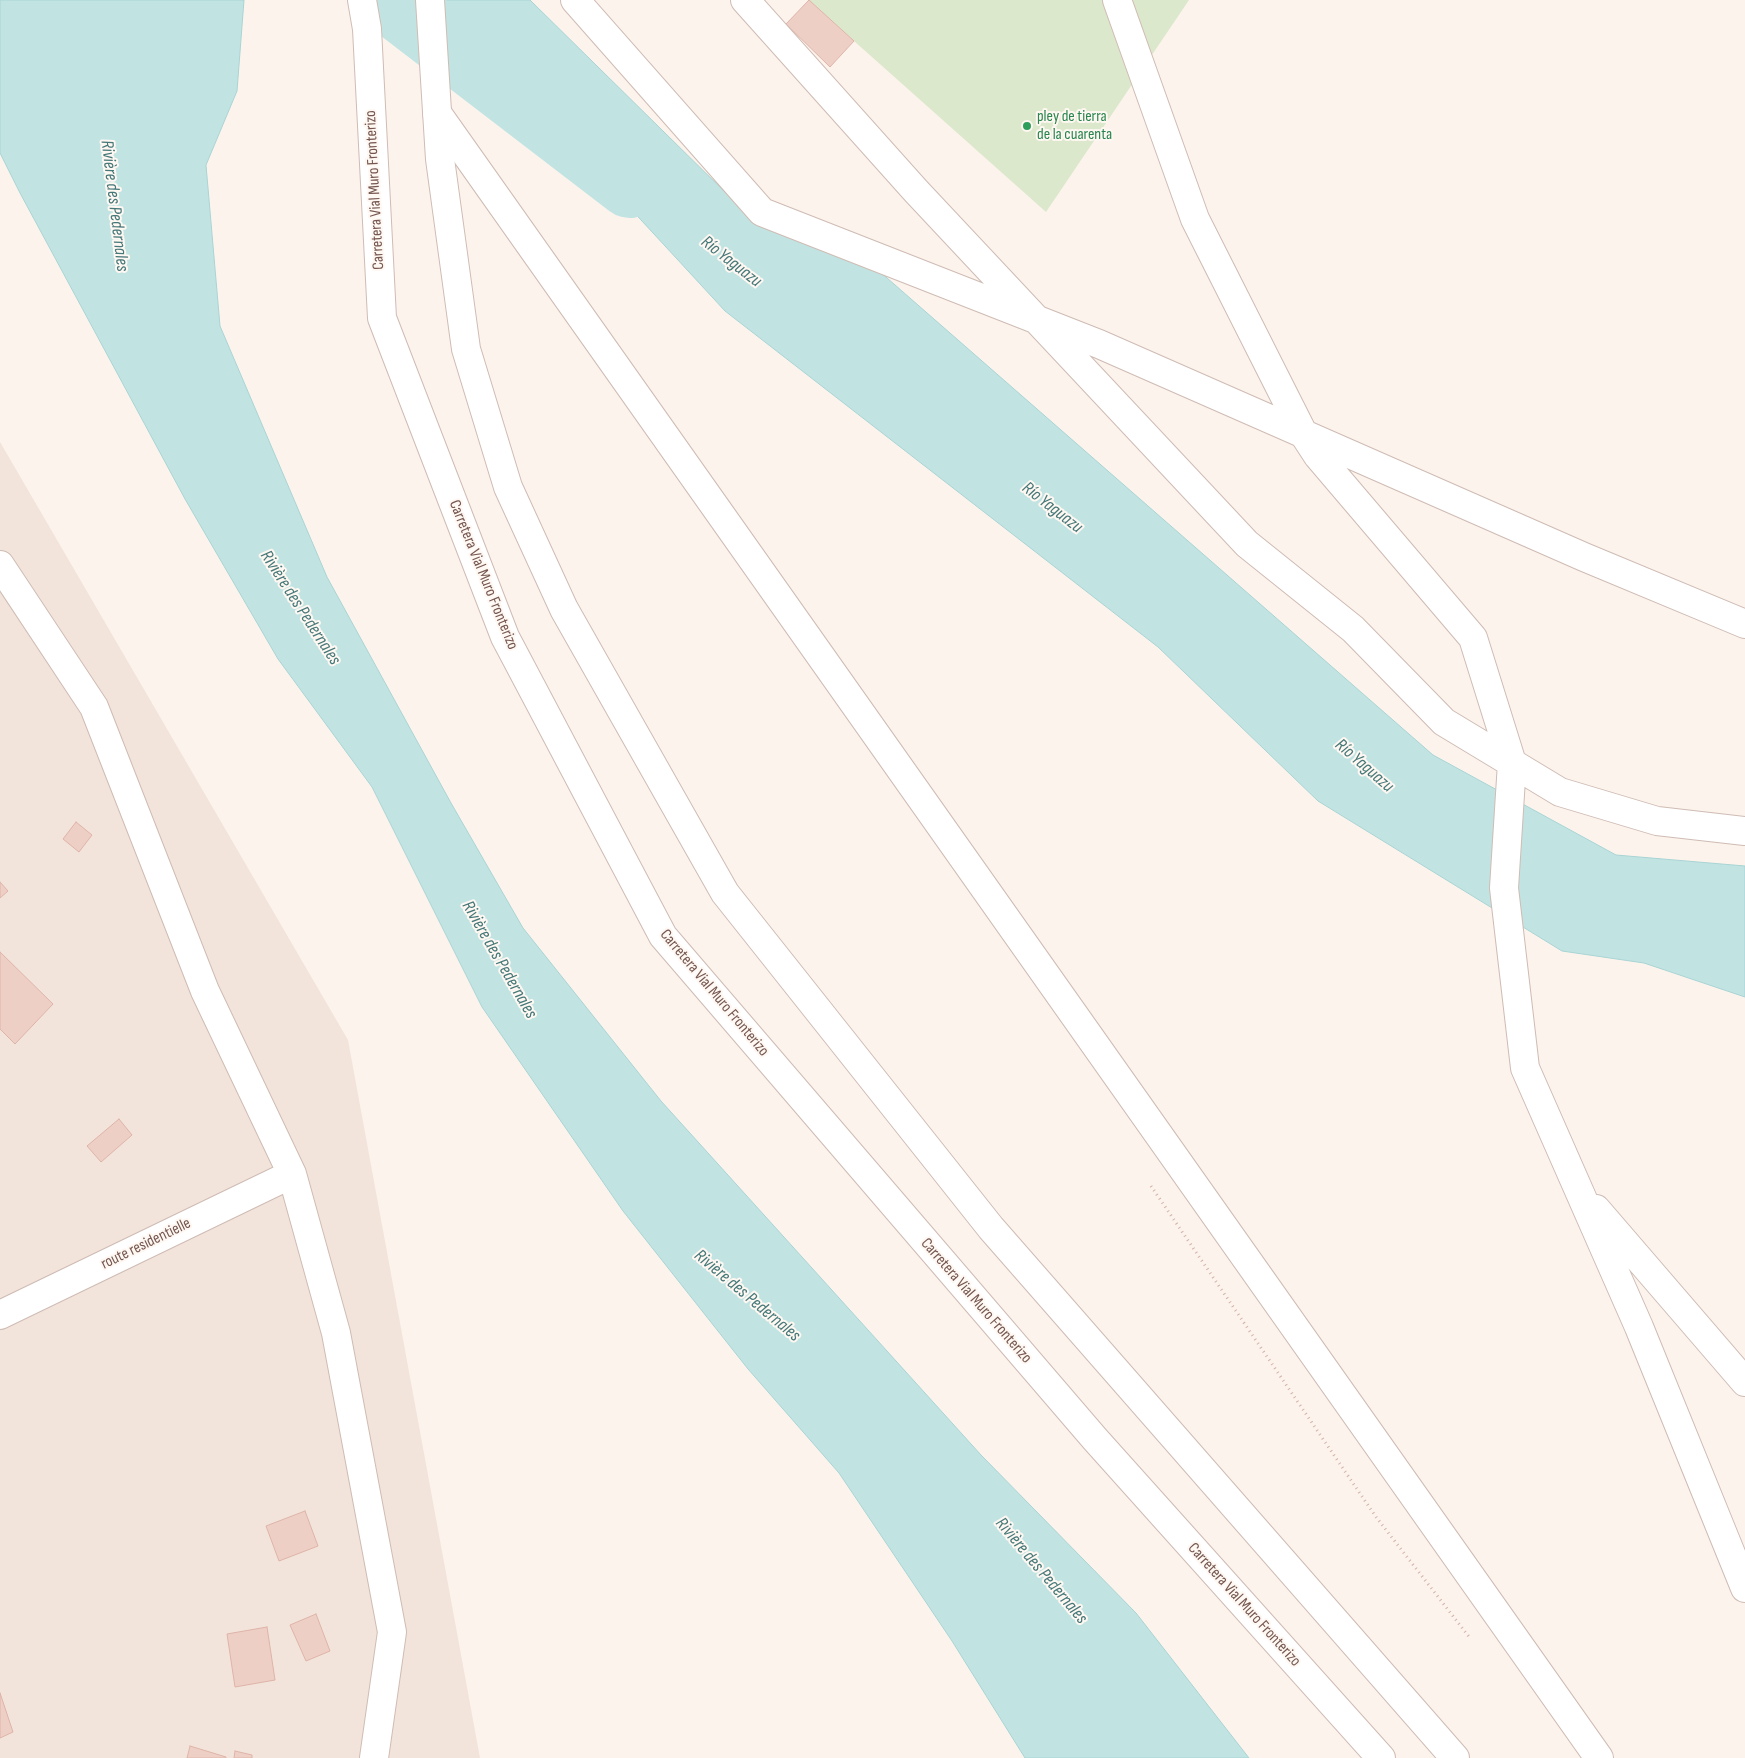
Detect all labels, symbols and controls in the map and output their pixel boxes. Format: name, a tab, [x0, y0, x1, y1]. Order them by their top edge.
place label: pley de tierra de la cuarenta	[1037, 107, 1112, 145]
street label: Carretera Vial Muro Fronterizo	[361, 110, 389, 270]
marker: pley de tierra de la cuarenta	[1021, 120, 1033, 132]
water label: Rivière des Pedernales	[95, 139, 133, 273]
water label: Río Yaguazu	[696, 232, 766, 292]
water label: Río Yaguazu	[1017, 478, 1087, 538]
street label: Carretera Vial Muro Fronterizo	[444, 497, 522, 653]
water label: Rivière des Pedernales	[255, 547, 345, 669]
water label: Río Yaguazu	[1330, 735, 1398, 797]
water label: Rivière des Pedernales	[457, 897, 541, 1023]
street label: Carretera Vial Muro Fronterizo	[655, 926, 773, 1060]
street label: route residentielle	[98, 1214, 194, 1274]
street label: Carretera Vial Muro Fronterizo	[916, 1234, 1036, 1368]
water label: Rivière des Pedernales	[689, 1245, 805, 1347]
water label: Rivière des Pedernales	[990, 1513, 1092, 1629]
street label: Carretera Vial Muro Fronterizo	[1183, 1539, 1305, 1671]

